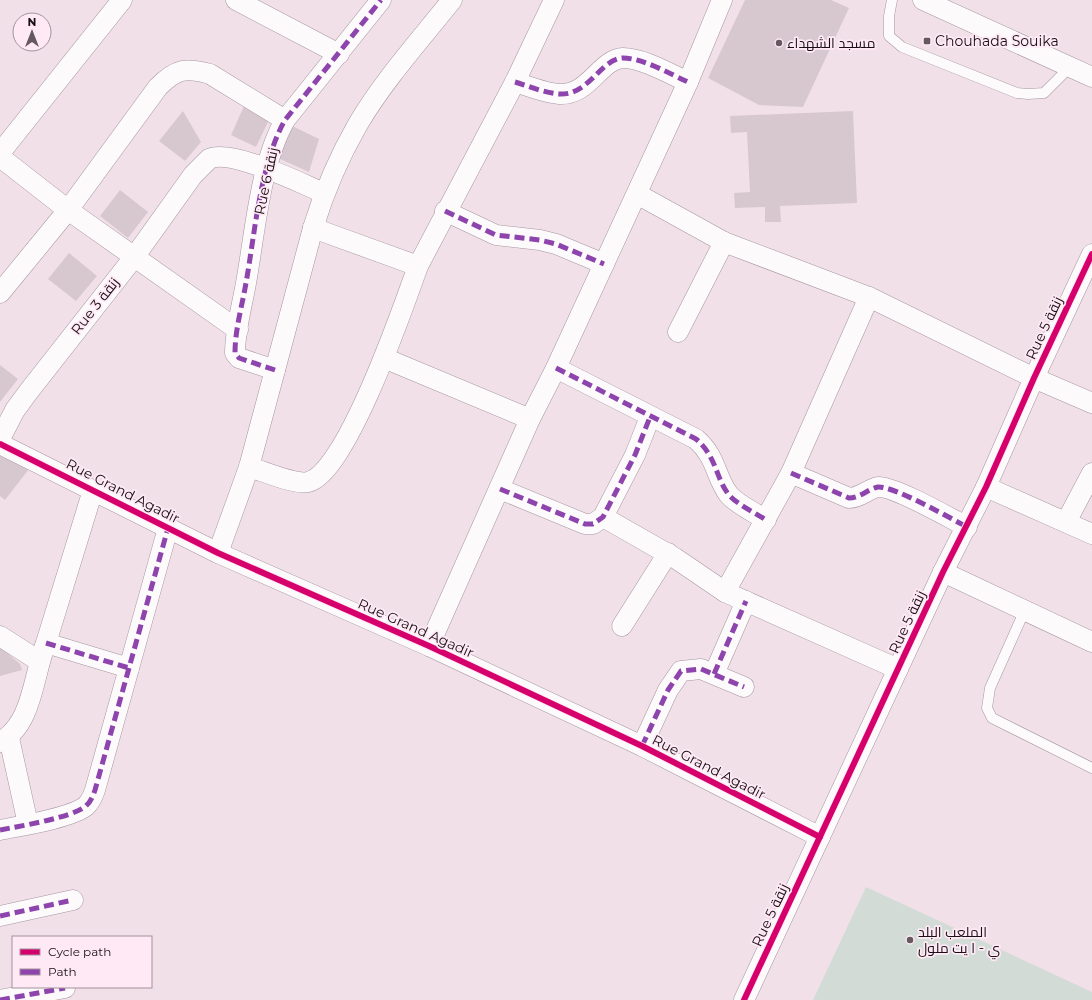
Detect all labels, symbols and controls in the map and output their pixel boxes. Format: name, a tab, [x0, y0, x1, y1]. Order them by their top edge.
north arrow	[12, 12, 52, 52]
text: N	[28, 15, 36, 29]
place label: Chouhada Souika	[935, 32, 1059, 50]
place label: مسجد الشهداء	[787, 34, 875, 52]
marker: Chouhada Souika	[922, 36, 932, 46]
marker: مسجد الشهداء	[774, 38, 784, 48]
street label: Rue 6 زنقة	[250, 146, 282, 216]
street label: Rue 3 زنقة	[67, 274, 123, 338]
street label: Rue 5 زنقة	[1022, 294, 1066, 362]
street label: Rue Grand Agadir	[63, 455, 183, 528]
street label: Rue 5 زنقة	[885, 588, 929, 656]
street label: Rue Grand Agadir	[355, 594, 477, 662]
street label: Rue Grand Agadir	[649, 731, 769, 804]
street label: Rue 5 زنقة	[748, 881, 792, 949]
place label: الملعب البلد ي - ا يت ملول	[918, 923, 1000, 960]
marker: الملعب البلد ي - ا يت ملول	[905, 935, 915, 945]
legend	[12, 936, 152, 988]
text: Cycle path	[48, 944, 111, 959]
text: Path	[48, 964, 77, 979]

